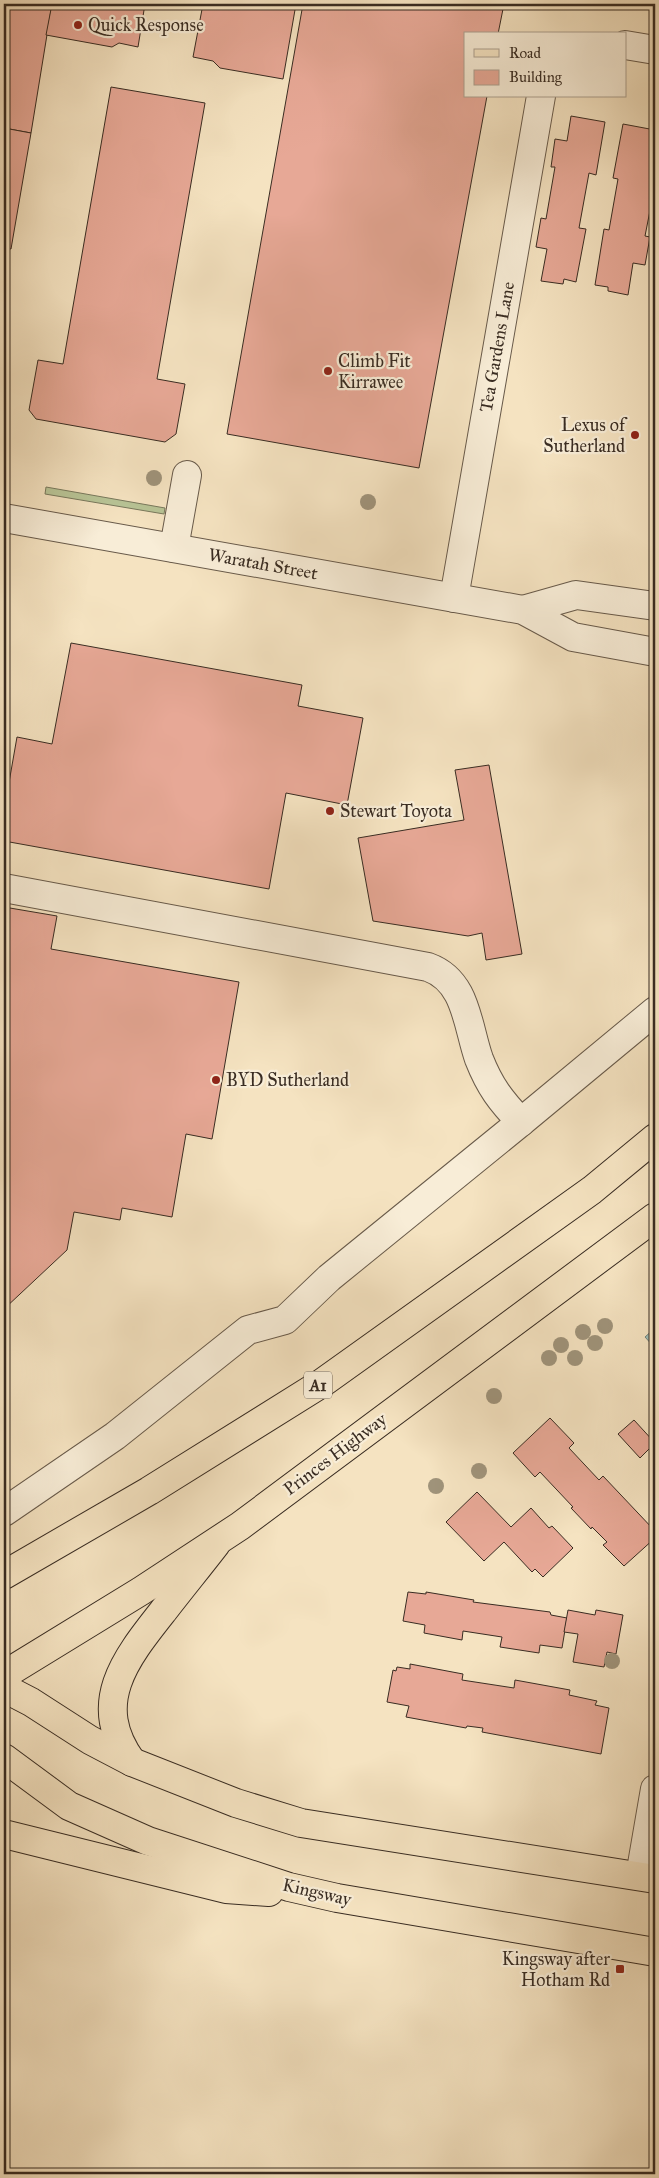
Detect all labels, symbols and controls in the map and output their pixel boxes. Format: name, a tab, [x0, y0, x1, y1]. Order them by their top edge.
place label: Quick Response	[88, 14, 204, 36]
marker: Quick Response	[72, 19, 84, 31]
legend	[464, 32, 626, 98]
text: Road	[509, 44, 541, 62]
text: Building	[509, 68, 563, 86]
street label: Tea Gardens Lane	[475, 280, 519, 414]
place label: Climb Fit Kirrawee	[338, 350, 411, 393]
marker: Climb Fit Kirrawee	[322, 365, 334, 377]
place label: Lexus of Sutherland	[543, 414, 628, 457]
marker: Lexus of Sutherland	[629, 429, 641, 441]
street label: Waratah Street	[207, 544, 320, 585]
place label: Stewart Toyota	[340, 800, 452, 822]
marker: Stewart Toyota	[324, 805, 336, 817]
place label: BYD Sutherland	[226, 1069, 349, 1091]
marker: BYD Sutherland	[210, 1074, 222, 1086]
road number: A1	[304, 1372, 332, 1398]
street label: Princes Highway	[279, 1408, 392, 1501]
street label: Kingsway	[280, 1873, 354, 1912]
place label: Kingsway after Hotham Rd	[502, 1948, 610, 1991]
marker: Kingsway after Hotham Rd	[614, 1963, 626, 1975]

